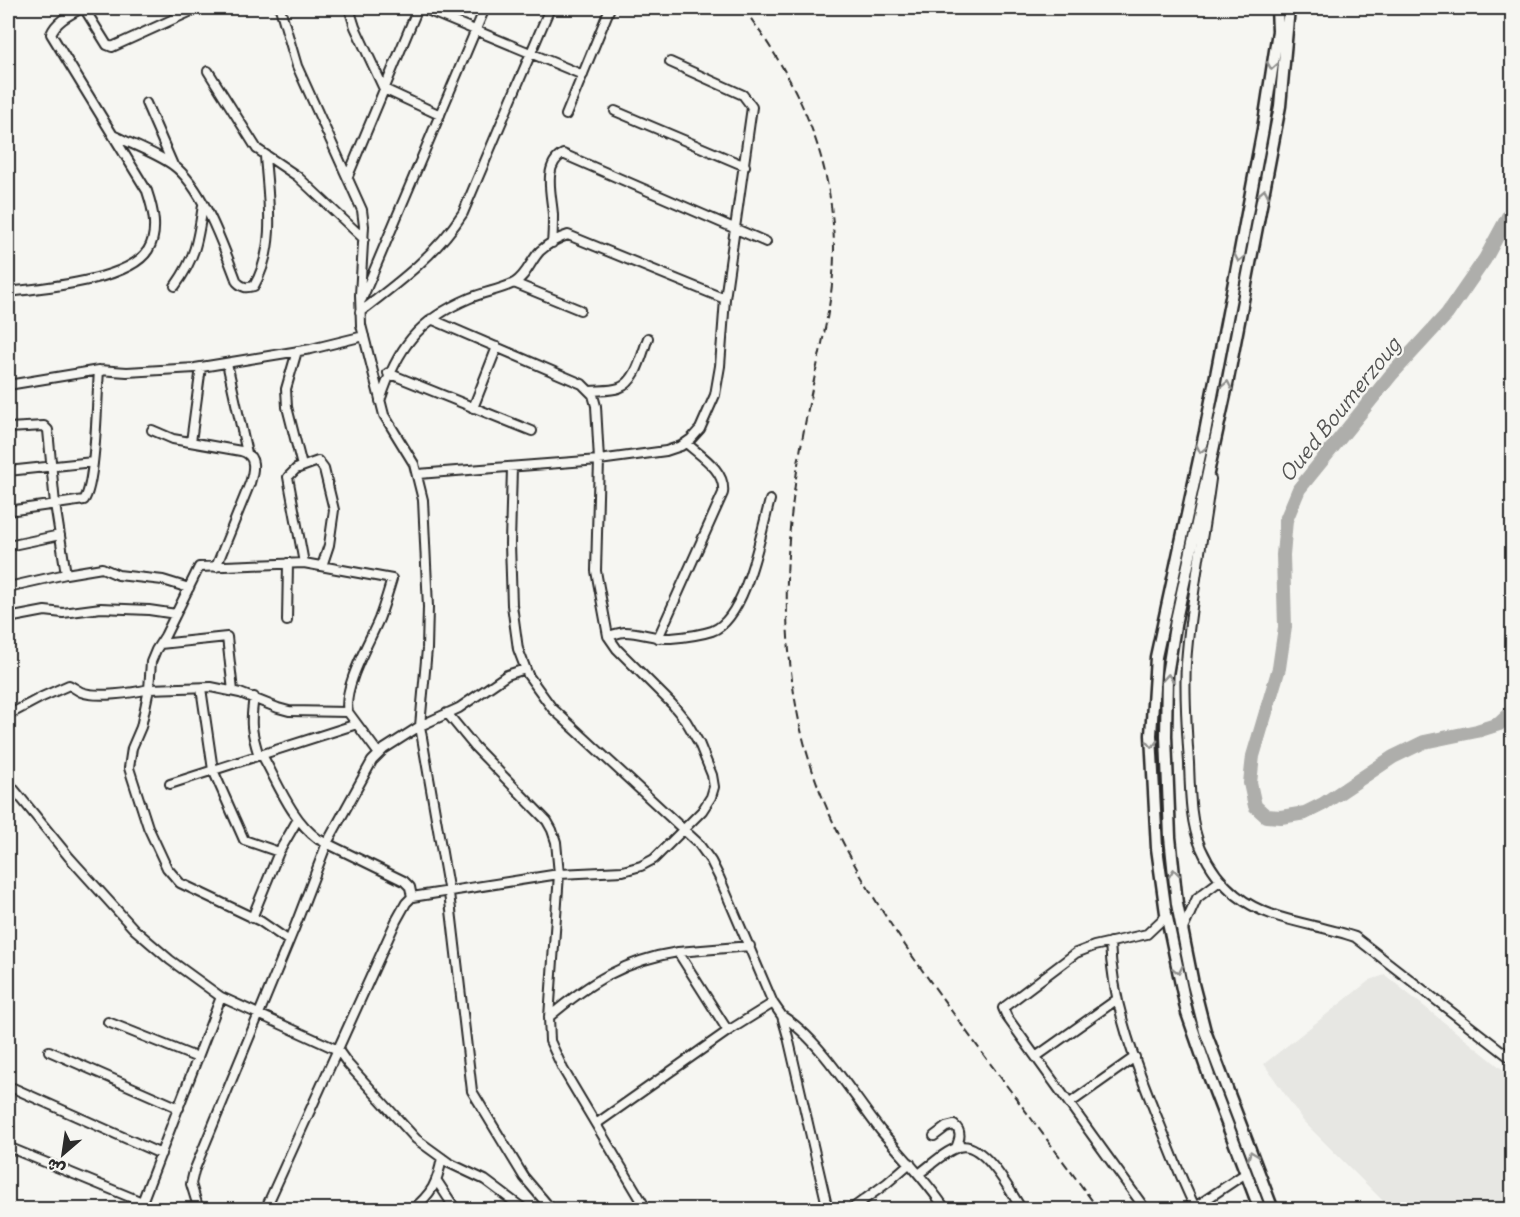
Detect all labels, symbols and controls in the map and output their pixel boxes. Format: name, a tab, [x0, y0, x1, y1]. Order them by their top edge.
one-way arrow	[1267, 61, 1279, 70]
one-way arrow	[1257, 188, 1270, 198]
one-way arrow	[1233, 252, 1246, 262]
water label: Oued Boumerzoug	[1273, 331, 1407, 488]
one-way arrow	[1220, 380, 1233, 390]
one-way arrow	[1195, 444, 1208, 454]
one-way arrow	[1161, 674, 1174, 683]
one-way arrow	[1145, 739, 1158, 748]
one-way arrow	[1168, 868, 1181, 878]
one-way arrow	[1170, 965, 1183, 975]
north arrow	[33, 1124, 93, 1184]
one-way arrow	[1247, 1150, 1259, 1161]
text: ش	[43, 1154, 68, 1180]

